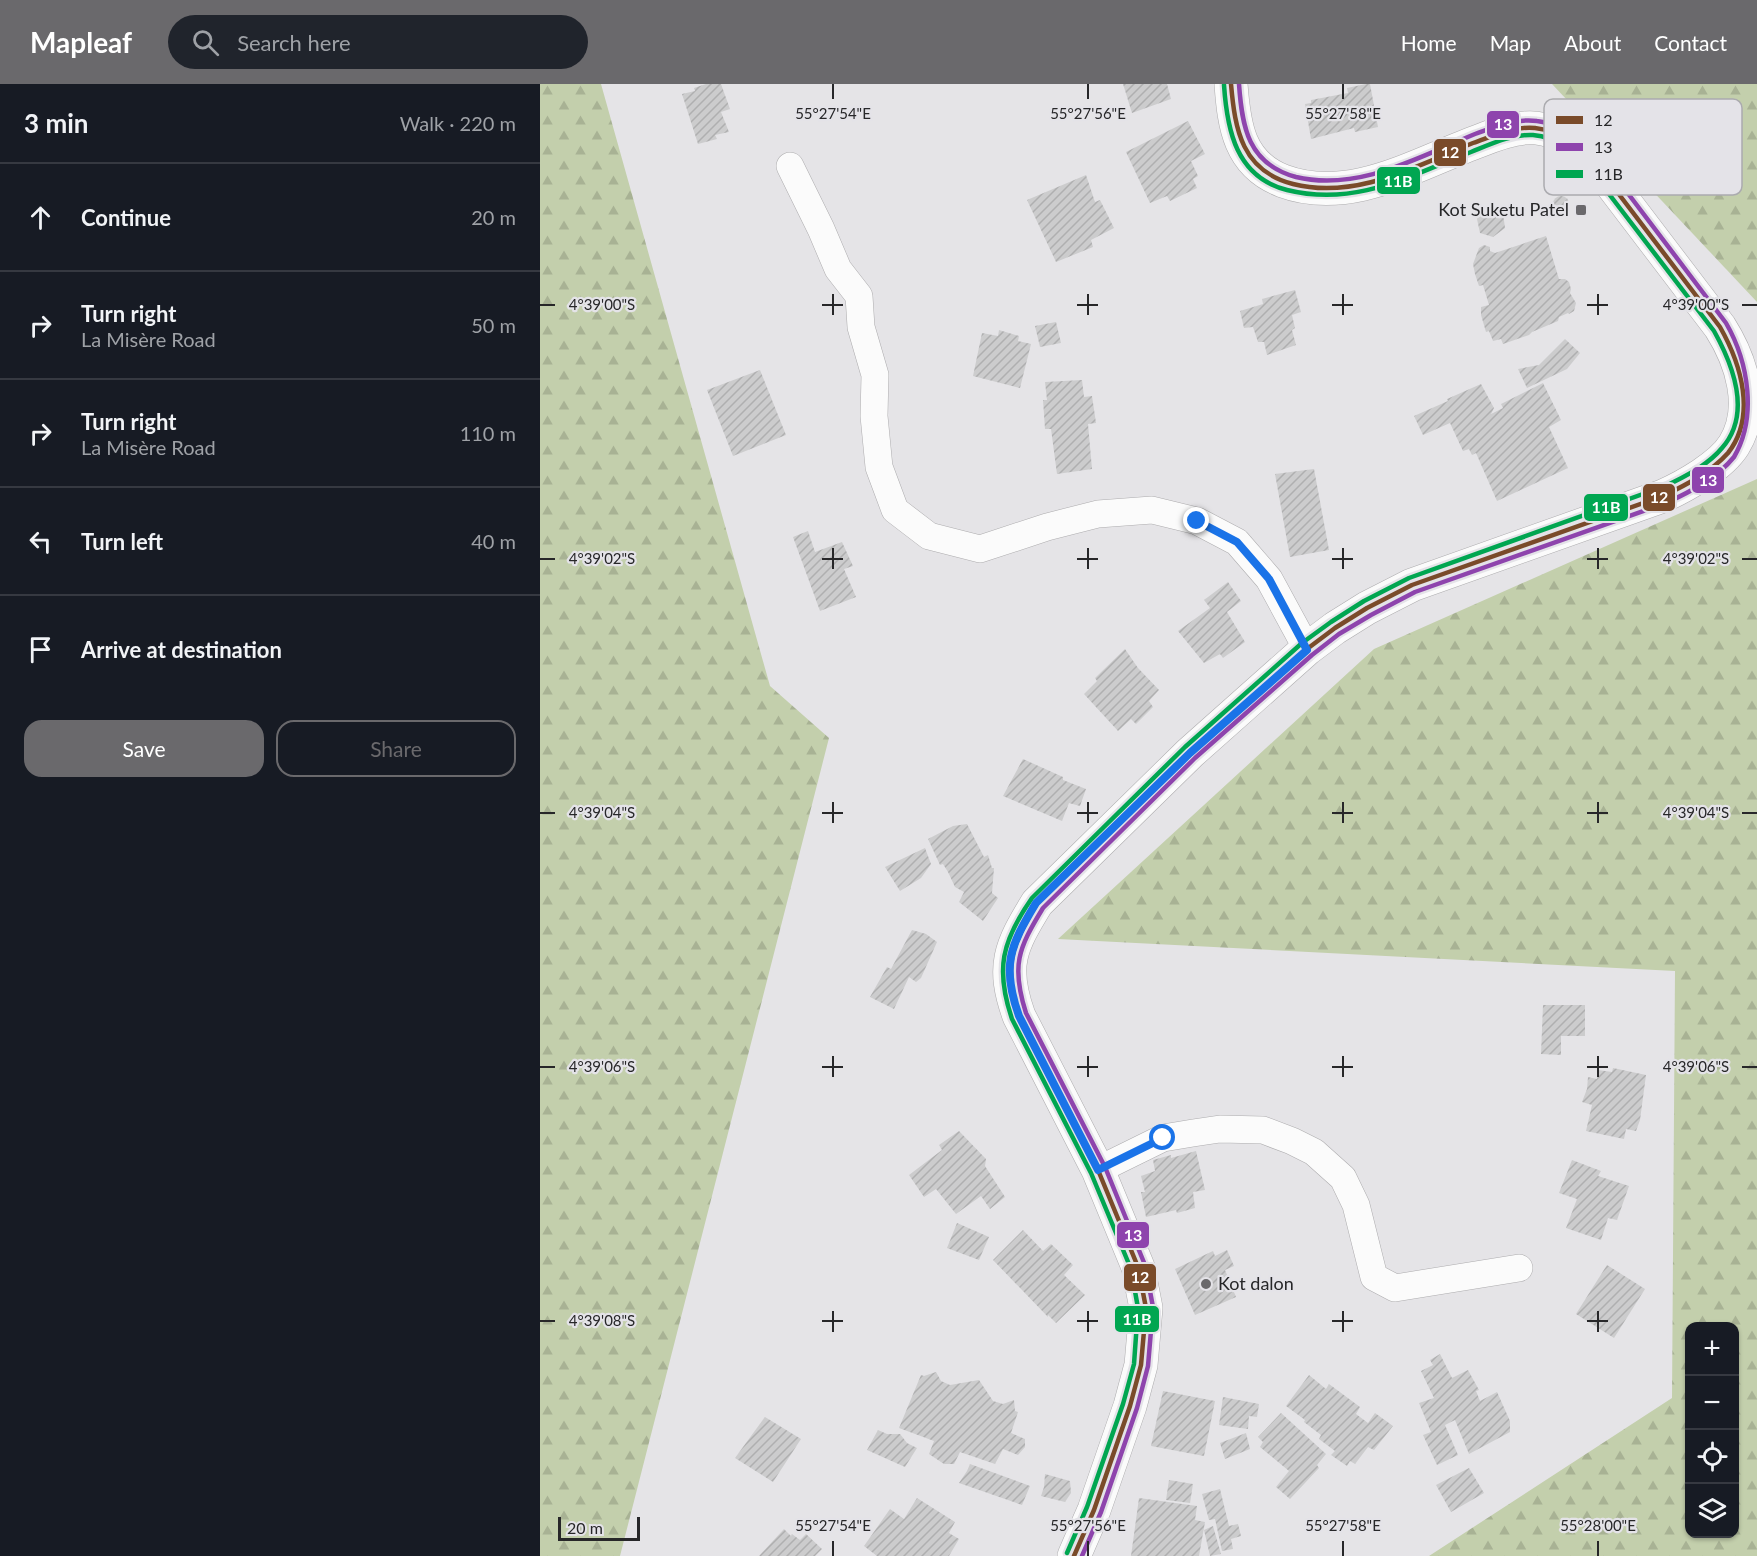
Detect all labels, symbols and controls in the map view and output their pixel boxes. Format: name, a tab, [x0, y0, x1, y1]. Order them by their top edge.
search box	[168, 15, 588, 69]
text: Mapleaf	[30, 25, 132, 59]
icon: search	[189, 26, 222, 59]
text: Search here	[237, 29, 351, 56]
text: Home	[1401, 30, 1457, 55]
text: Map	[1490, 30, 1531, 55]
text: About	[1564, 30, 1621, 55]
text: Contact	[1654, 30, 1727, 55]
legend	[1544, 99, 1742, 195]
text: 55°27'54"E	[795, 104, 871, 122]
text: 55°27'56"E	[1050, 104, 1126, 122]
text: 55°27'58"E	[1305, 104, 1381, 122]
text: 3 min	[24, 107, 88, 139]
line badge: 13	[1486, 110, 1520, 139]
text: 12	[1594, 110, 1613, 129]
text: Walk · 220 m	[400, 111, 516, 135]
text: 13	[1494, 114, 1512, 133]
text: 13	[1594, 137, 1613, 156]
line badge: 12	[1433, 138, 1467, 167]
text: 12	[1441, 142, 1459, 161]
text: 11B	[1594, 164, 1623, 183]
line badge: 11B	[1376, 166, 1421, 195]
text: 11B	[1383, 171, 1413, 190]
place label: Kot Suketu Patel	[1438, 198, 1569, 220]
icon: ahead	[24, 201, 57, 234]
marker: Kot Suketu Patel	[1574, 203, 1588, 217]
text: Continue	[81, 204, 171, 231]
text: 20 m	[471, 205, 516, 229]
text: 4°39'00"S	[569, 295, 635, 313]
text: 4°39'00"S	[1663, 295, 1729, 313]
text: Turn right	[81, 300, 176, 327]
icon: right	[24, 309, 57, 342]
text: 50 m	[471, 313, 516, 337]
text: La Misère Road	[81, 327, 216, 351]
text: Turn right	[81, 408, 176, 435]
icon: right	[24, 417, 57, 450]
text: 110 m	[460, 421, 516, 445]
text: La Misère Road	[81, 435, 216, 459]
line badge: 13	[1691, 466, 1725, 494]
text: 13	[1699, 470, 1717, 489]
line badge: 12	[1642, 483, 1676, 512]
text: 12	[1650, 487, 1668, 506]
line badge: 11B	[1583, 493, 1629, 522]
text: 11B	[1591, 497, 1621, 516]
route end	[1183, 507, 1209, 533]
icon: left	[24, 525, 57, 558]
text: Turn left	[81, 528, 163, 555]
text: 40 m	[471, 529, 516, 553]
text: 4°39'02"S	[569, 549, 635, 567]
text: 4°39'02"S	[1663, 549, 1729, 567]
icon: arrive	[24, 633, 57, 666]
text: Arrive at destination	[81, 636, 282, 663]
button: Save	[24, 720, 264, 777]
button: Share	[276, 720, 516, 777]
text: 4°39'04"S	[569, 803, 635, 821]
text: 4°39'04"S	[1663, 803, 1729, 821]
text: 4°39'06"S	[569, 1057, 635, 1075]
text: 4°39'06"S	[1663, 1057, 1729, 1075]
route start	[1149, 1124, 1175, 1150]
line badge: 13	[1116, 1221, 1150, 1249]
text: 13	[1124, 1225, 1142, 1244]
line badge: 12	[1123, 1263, 1157, 1292]
text: 12	[1131, 1267, 1149, 1286]
place label: Kot dalon	[1218, 1272, 1294, 1294]
marker: Kot dalon	[1199, 1277, 1213, 1291]
line badge: 11B	[1114, 1305, 1160, 1333]
text: 11B	[1122, 1309, 1152, 1328]
text: 4°39'08"S	[569, 1311, 635, 1329]
map controls	[1685, 1322, 1739, 1538]
button: +	[1685, 1322, 1739, 1376]
button: −	[1685, 1376, 1739, 1430]
button: locate	[1685, 1430, 1739, 1484]
button: layers	[1685, 1484, 1739, 1538]
scale bar	[558, 1514, 640, 1542]
text: 55°27'54"E	[795, 1516, 871, 1534]
text: 55°27'56"E	[1050, 1516, 1126, 1534]
text: 55°27'58"E	[1305, 1516, 1381, 1534]
text: 55°28'00"E	[1560, 1516, 1636, 1534]
text: 20 m	[567, 1518, 603, 1537]

